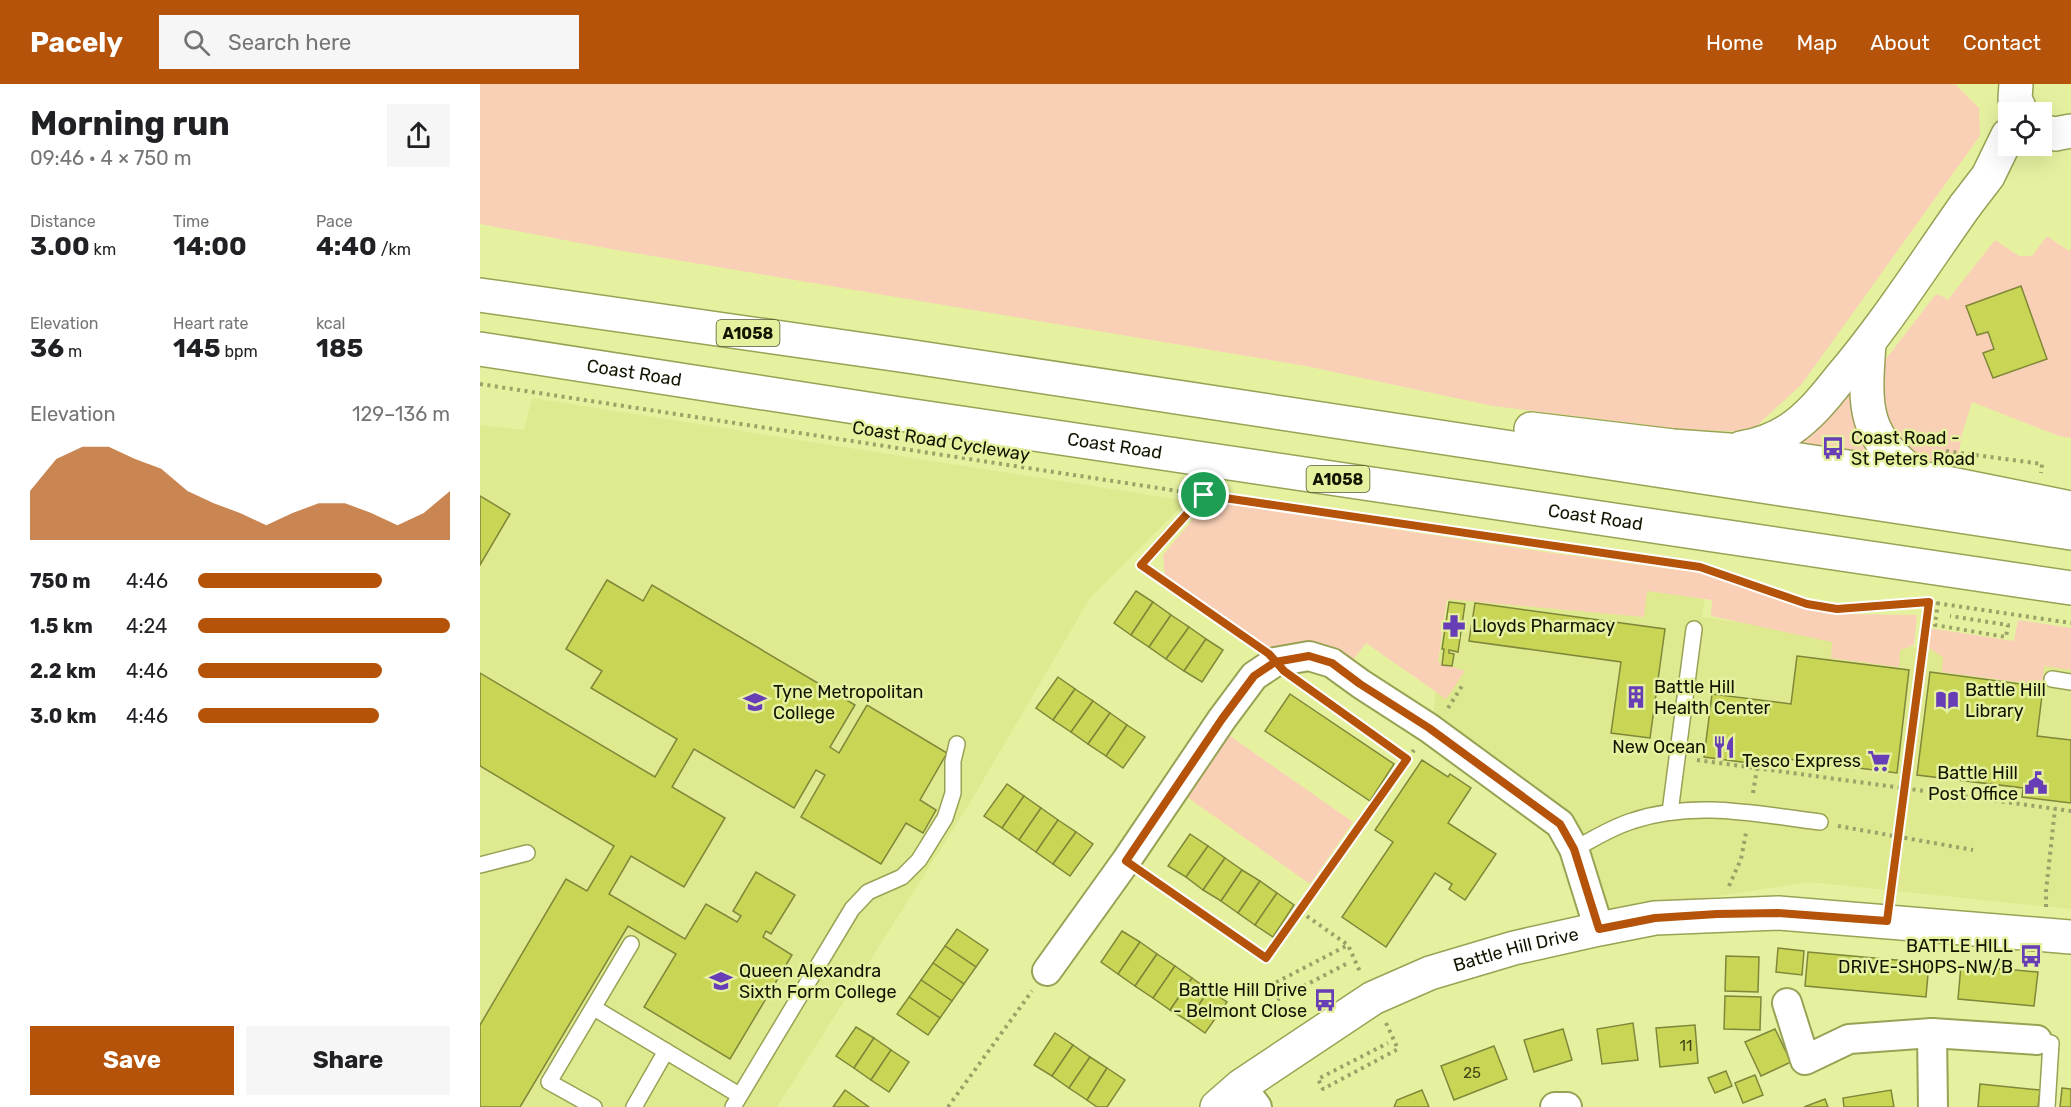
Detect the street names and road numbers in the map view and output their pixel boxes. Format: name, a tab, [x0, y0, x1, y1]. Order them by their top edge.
road number: A1058	[716, 320, 780, 346]
street label: Coast Road	[585, 355, 683, 391]
street label: Coast Road Cycleway	[851, 416, 1031, 466]
street label: Coast Road	[1066, 428, 1164, 464]
road number: A1058	[1306, 466, 1370, 492]
street label: Coast Road	[1546, 499, 1644, 535]
street label: Battle Hill Drive	[1451, 923, 1581, 976]

